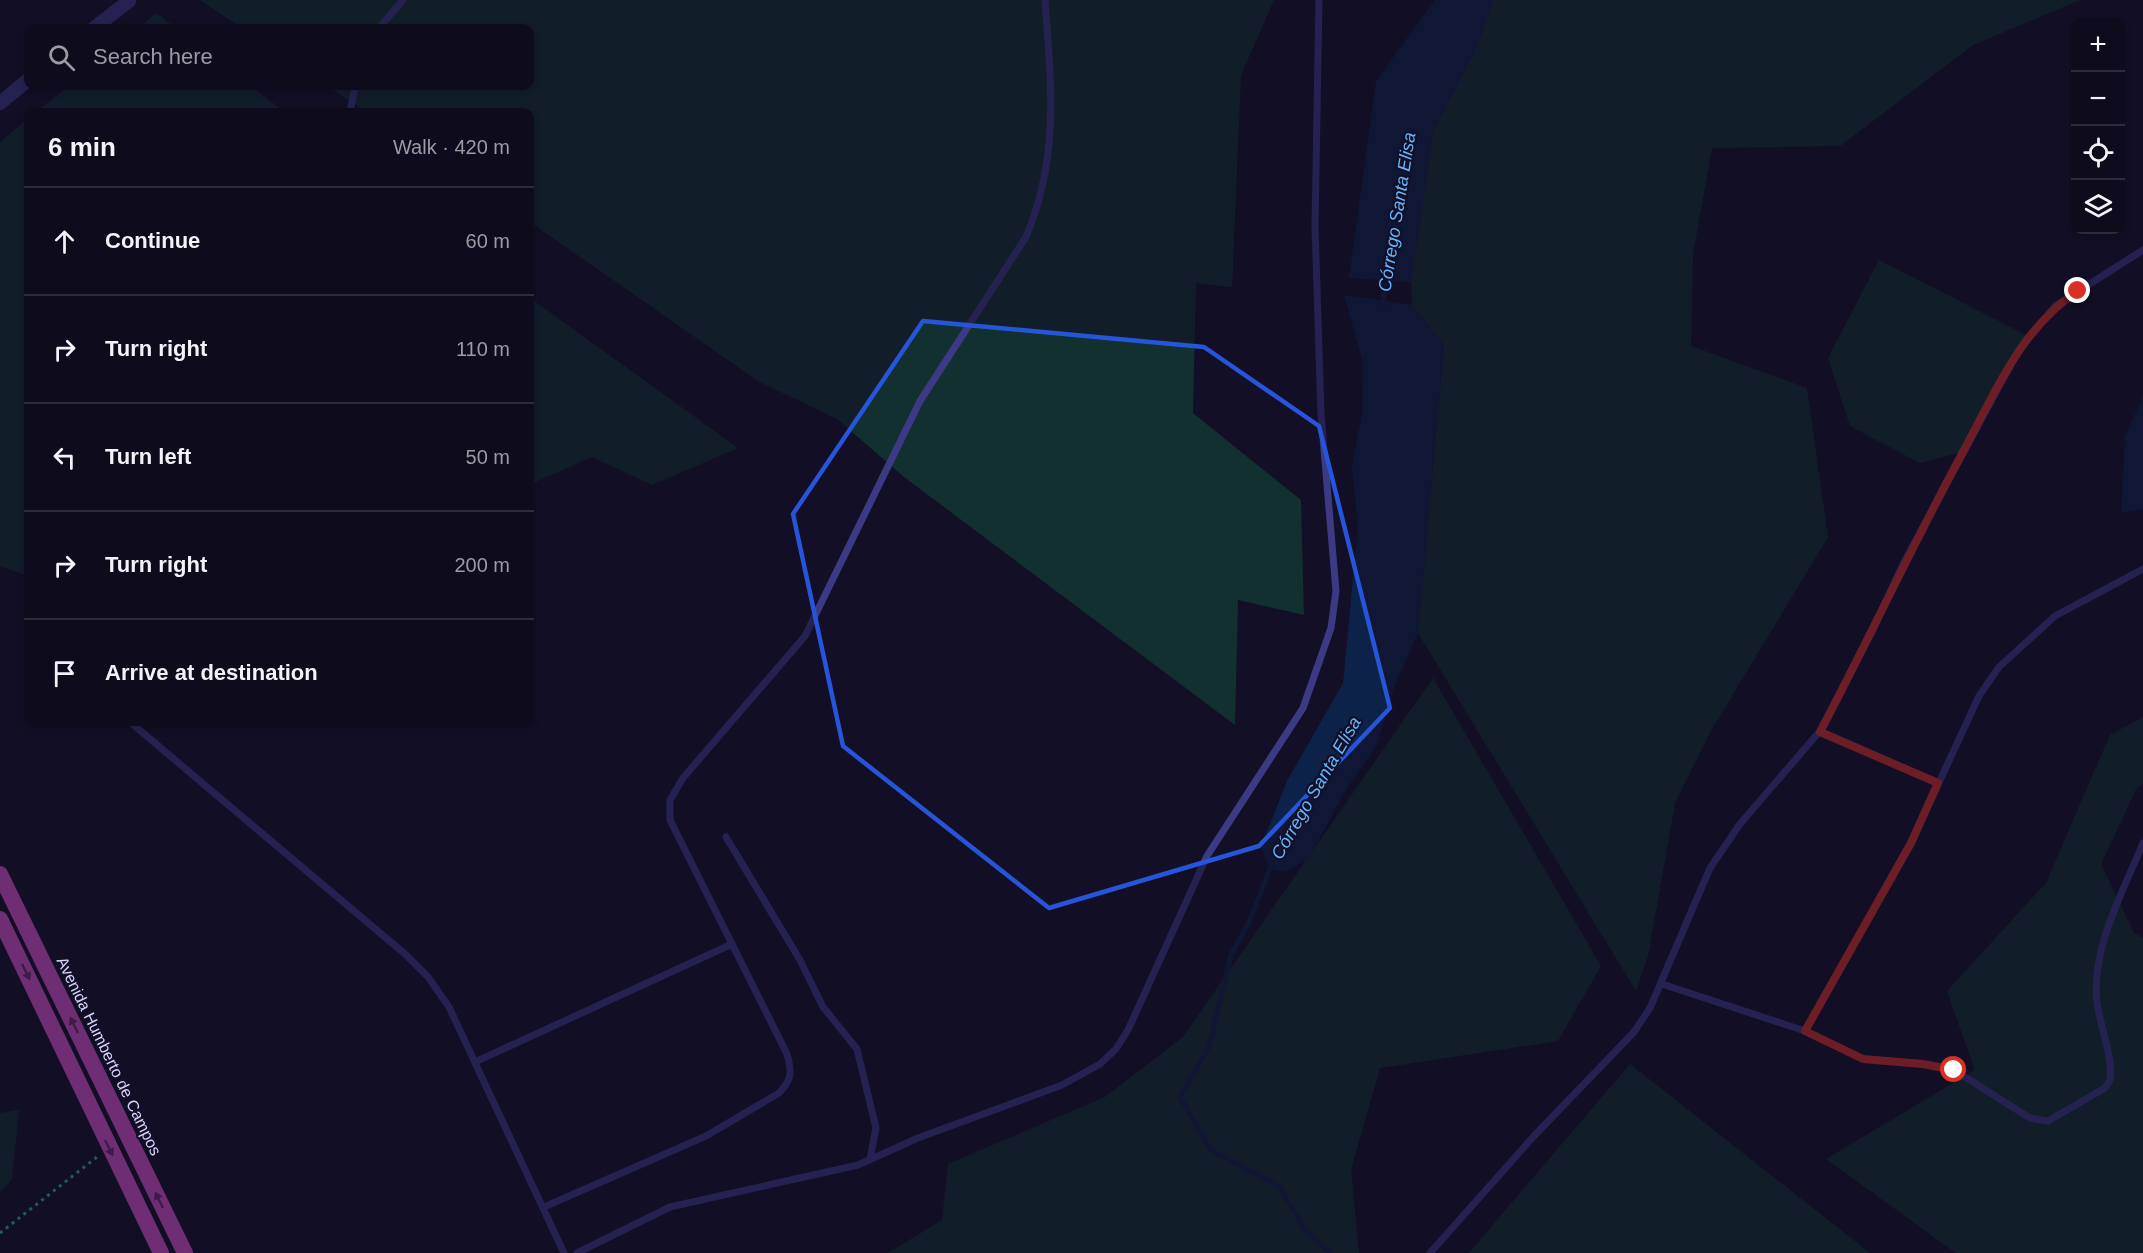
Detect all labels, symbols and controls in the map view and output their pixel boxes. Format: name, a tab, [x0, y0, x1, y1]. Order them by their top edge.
map controls	[2071, 18, 2125, 234]
button: +	[2071, 18, 2125, 72]
search box	[24, 24, 534, 90]
icon: search	[45, 41, 78, 74]
text: Search here	[93, 44, 213, 69]
button: −	[2071, 72, 2125, 126]
button: locate	[2071, 126, 2125, 180]
water label: Córrego Santa Elisa	[1375, 131, 1419, 293]
text: 6 min	[48, 132, 116, 162]
text: Walk · 420 m	[393, 136, 510, 158]
button: layers	[2071, 180, 2125, 234]
icon: ahead	[48, 225, 81, 258]
text: Continue	[105, 228, 200, 253]
text: 60 m	[466, 230, 510, 252]
route end	[2064, 277, 2090, 303]
icon: right	[48, 333, 81, 366]
text: Turn right	[105, 336, 207, 361]
text: 110 m	[456, 338, 510, 360]
icon: left	[48, 441, 81, 474]
text: Turn left	[105, 444, 191, 469]
text: 50 m	[466, 446, 510, 468]
icon: right	[48, 549, 81, 582]
text: Turn right	[105, 552, 207, 577]
text: 200 m	[454, 554, 510, 576]
icon: arrive	[48, 657, 81, 690]
text: Arrive at destination	[105, 660, 318, 685]
water label: Córrego Santa Elisa	[1267, 713, 1365, 863]
street label: Avenida Humberto de Campos	[53, 954, 165, 1158]
one-way arrow	[21, 963, 30, 980]
one-way arrow	[69, 1017, 78, 1034]
route start	[1940, 1056, 1966, 1082]
one-way arrow	[104, 1139, 113, 1156]
one-way arrow	[155, 1192, 164, 1209]

